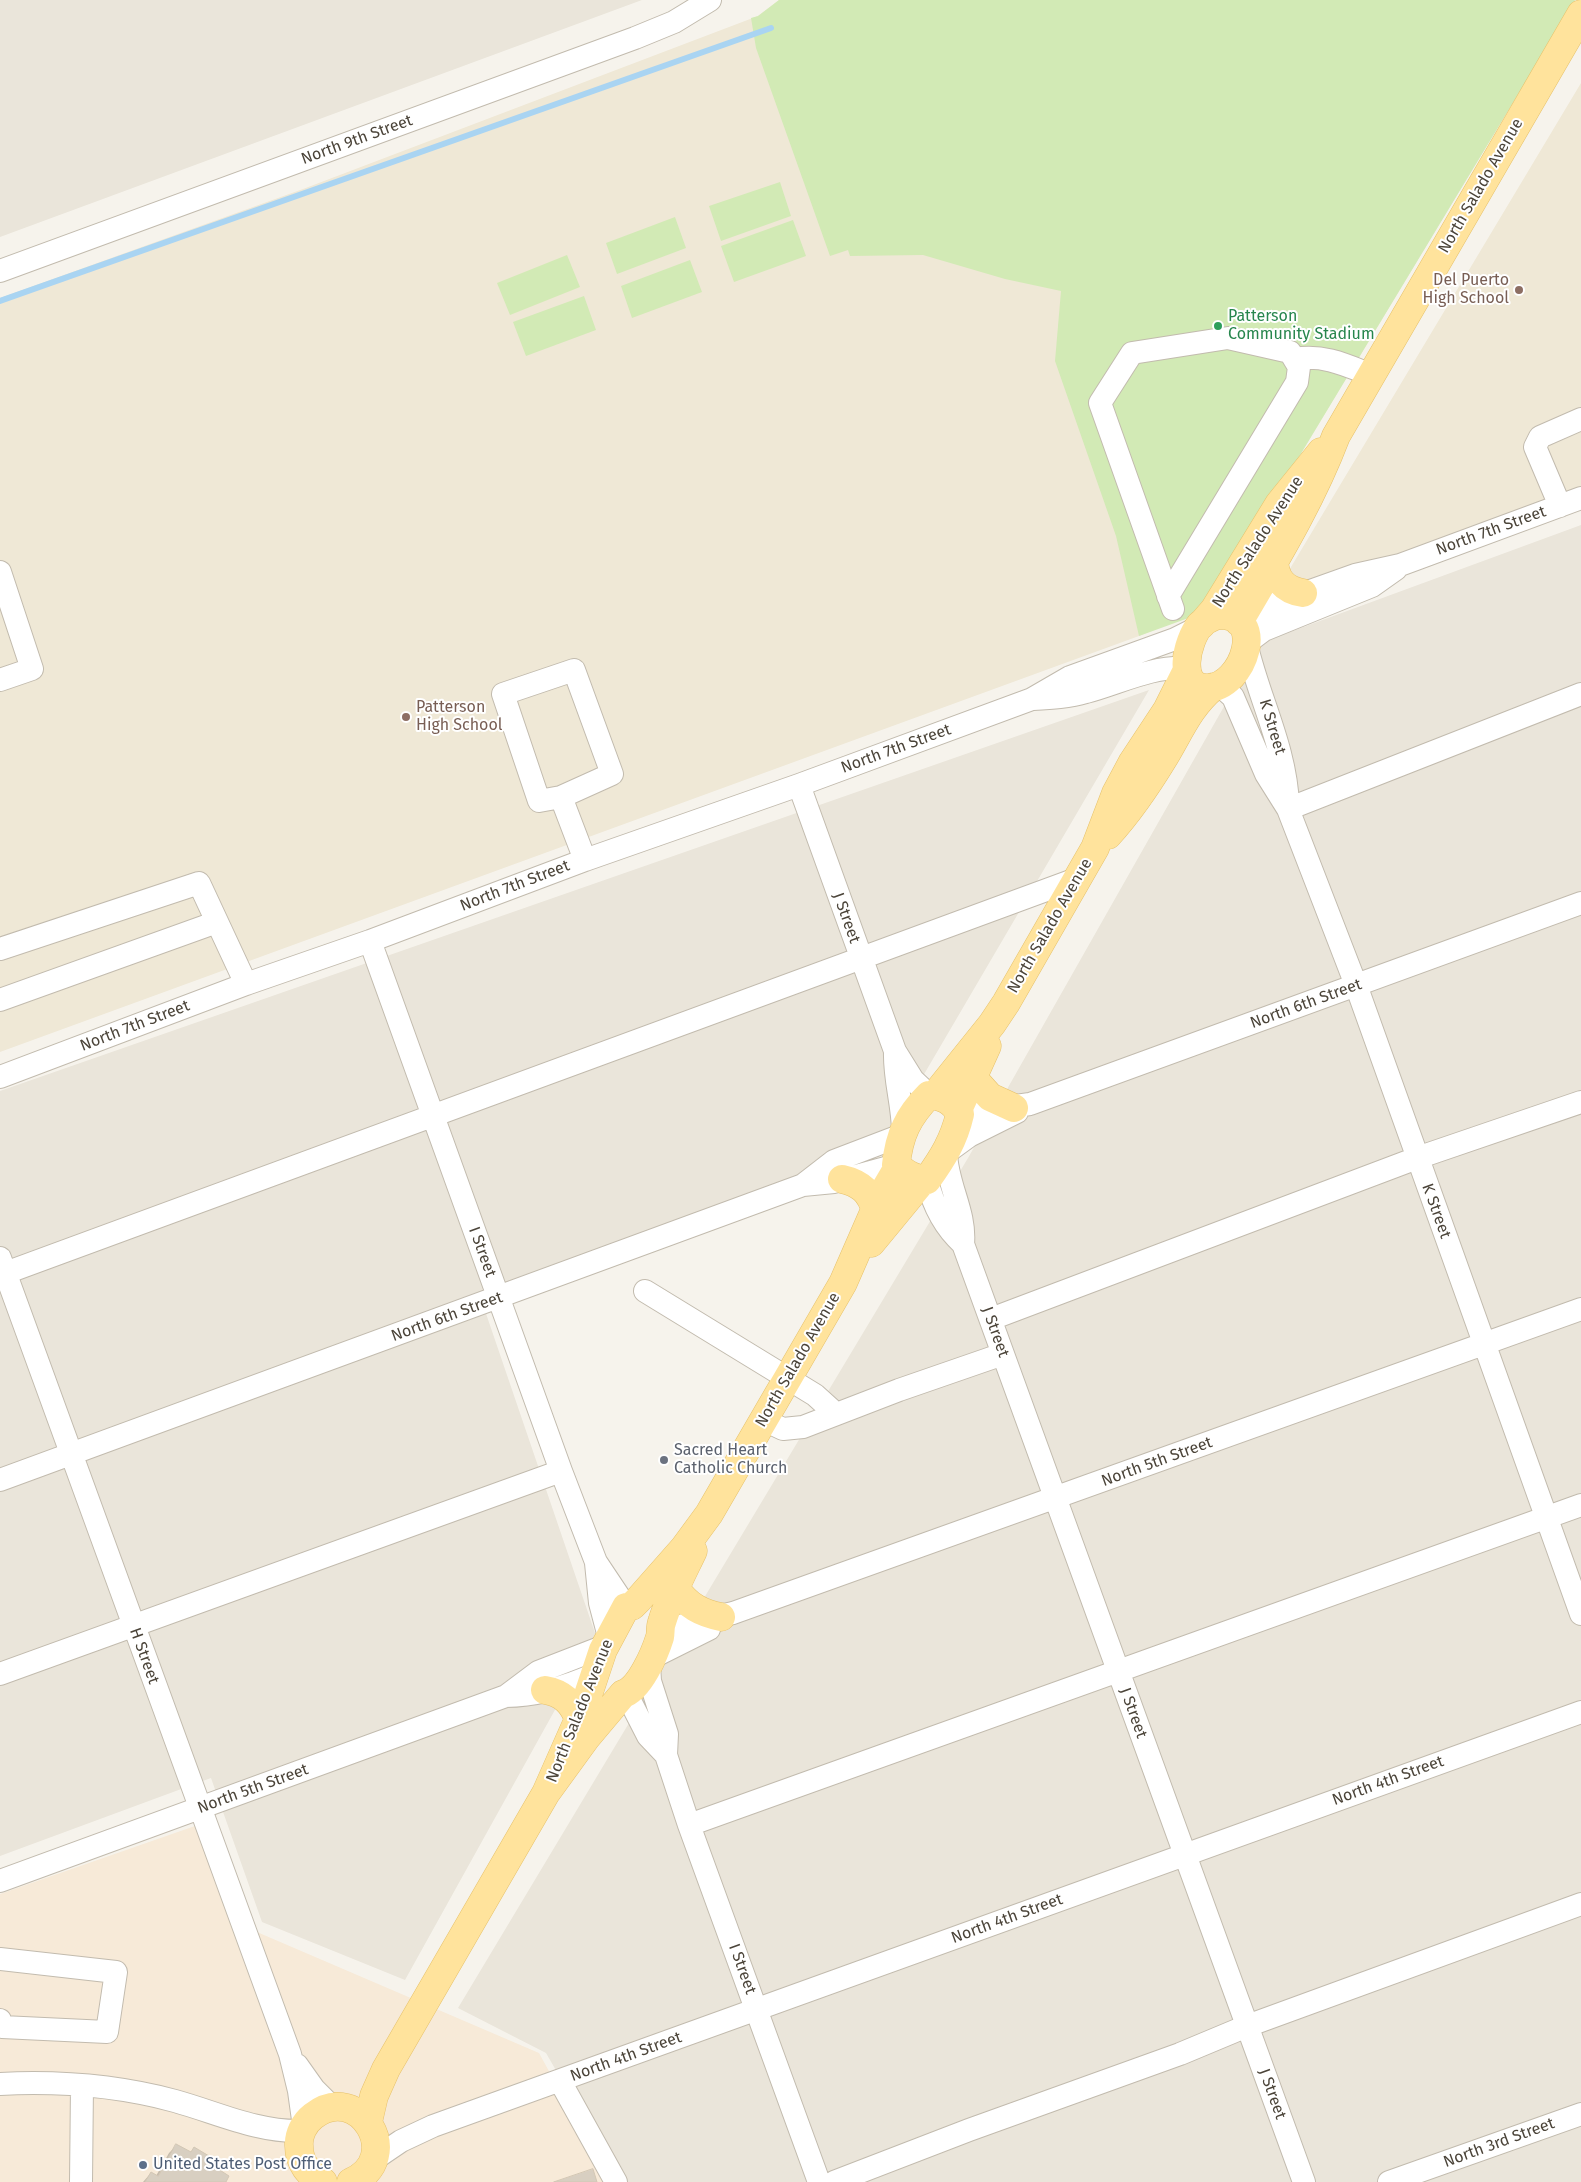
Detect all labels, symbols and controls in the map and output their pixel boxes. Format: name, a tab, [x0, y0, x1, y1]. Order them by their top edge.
street label: North 9th Street	[299, 111, 415, 169]
street label: North Salado Avenue	[1435, 115, 1527, 257]
place label: Del Puerto High School	[1423, 271, 1509, 309]
marker: Del Puerto High School	[1513, 284, 1525, 296]
place label: Patterson Community Stadium	[1228, 307, 1375, 345]
marker: Patterson Community Stadium	[1212, 320, 1224, 332]
street label: North Salado Avenue	[1208, 473, 1308, 611]
street label: North 7th Street	[1433, 502, 1549, 560]
street label: K Street	[1254, 697, 1290, 757]
place label: Patterson High School	[416, 698, 502, 736]
marker: Patterson High School	[400, 711, 412, 723]
street label: North 7th Street	[838, 720, 954, 778]
street label: North Salado Avenue	[1004, 855, 1096, 997]
street label: North 7th Street	[458, 856, 572, 916]
street label: J Street	[828, 890, 864, 946]
street label: North 6th Street	[1248, 975, 1364, 1033]
street label: North 7th Street	[78, 996, 192, 1056]
street label: K Street	[1417, 1181, 1455, 1241]
street label: I Street	[464, 1224, 500, 1280]
street label: North 6th Street	[389, 1288, 505, 1346]
street label: North Salado Avenue	[752, 1289, 844, 1431]
street label: J Street	[977, 1304, 1013, 1360]
street label: North 5th Street	[1099, 1433, 1215, 1491]
place label: Sacred Heart Catholic Church	[674, 1441, 787, 1479]
marker: Sacred Heart Catholic Church	[658, 1454, 670, 1466]
street label: H Street	[125, 1625, 163, 1687]
street label: North Salado Avenue	[543, 1637, 617, 1785]
street label: J Street	[1115, 1685, 1151, 1741]
street label: North 4th Street	[1330, 1752, 1446, 1810]
street label: North 5th Street	[195, 1760, 311, 1818]
street label: North 4th Street	[949, 1890, 1065, 1948]
street label: I Street	[724, 1941, 760, 1997]
street label: North 4th Street	[568, 2028, 684, 2086]
street label: J Street	[1254, 2066, 1290, 2122]
street label: North 3rd Street	[1441, 2114, 1557, 2172]
place label: United States Post Office	[153, 2155, 332, 2175]
marker: United States Post Office	[137, 2159, 149, 2171]

